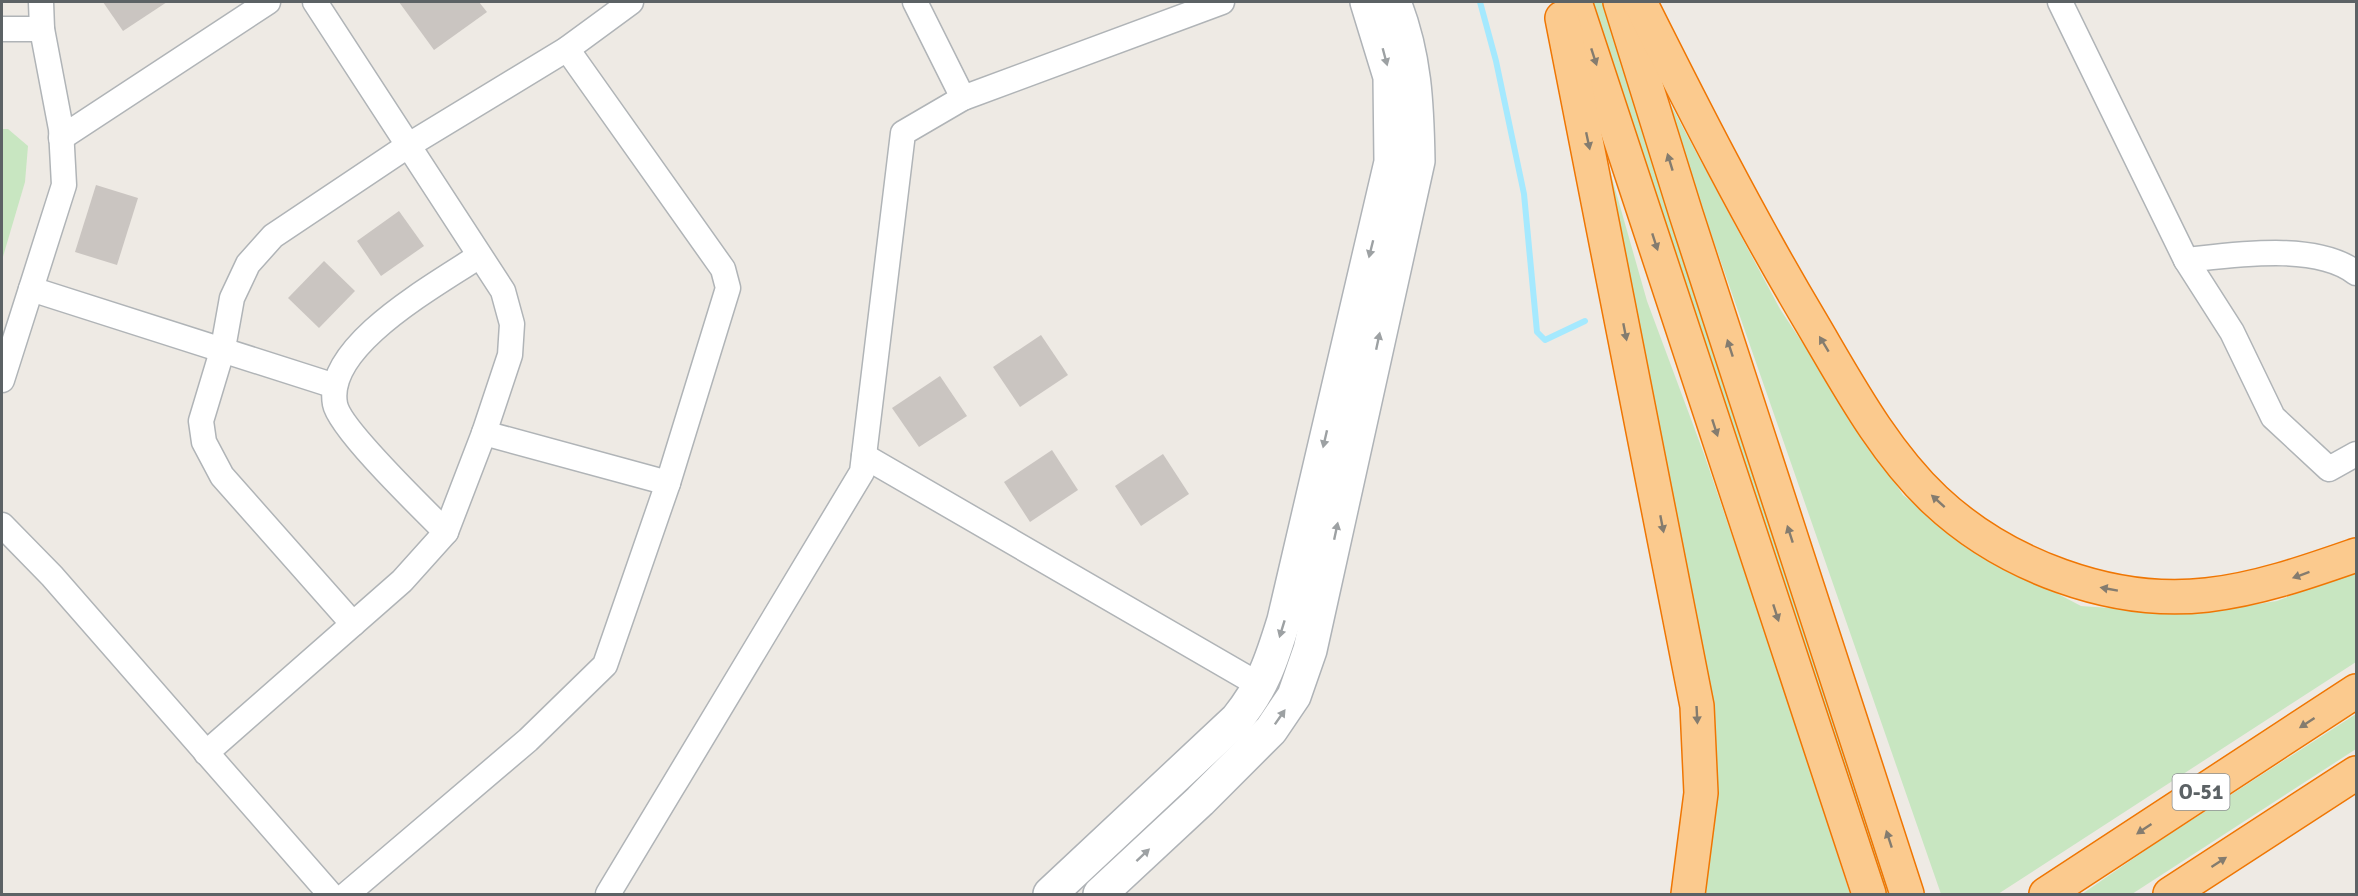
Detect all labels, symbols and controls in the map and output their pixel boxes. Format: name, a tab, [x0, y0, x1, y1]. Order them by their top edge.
one-way arrow	[1380, 48, 1390, 66]
one-way arrow	[1589, 48, 1599, 66]
one-way arrow	[1584, 132, 1593, 151]
one-way arrow	[1665, 153, 1674, 171]
one-way arrow	[1651, 233, 1660, 251]
one-way arrow	[1366, 240, 1376, 259]
one-way arrow	[1621, 323, 1630, 342]
one-way arrow	[1374, 331, 1383, 350]
one-way arrow	[1819, 336, 1830, 352]
one-way arrow	[1724, 339, 1734, 357]
one-way arrow	[1711, 419, 1721, 437]
one-way arrow	[1320, 430, 1329, 449]
one-way arrow	[1931, 495, 1946, 508]
one-way arrow	[1658, 514, 1667, 533]
one-way arrow	[1332, 522, 1341, 541]
one-way arrow	[1785, 525, 1794, 543]
one-way arrow	[2292, 570, 2310, 580]
one-way arrow	[2100, 584, 2119, 593]
one-way arrow	[1772, 604, 1781, 622]
one-way arrow	[1277, 620, 1286, 638]
one-way arrow	[1693, 706, 1702, 725]
one-way arrow	[1274, 709, 1286, 725]
one-way arrow	[2299, 717, 2315, 728]
road number: O-51	[2172, 774, 2230, 810]
one-way arrow	[2136, 824, 2152, 835]
one-way arrow	[1884, 830, 1893, 848]
one-way arrow	[1135, 848, 1149, 862]
one-way arrow	[2211, 857, 2227, 868]

